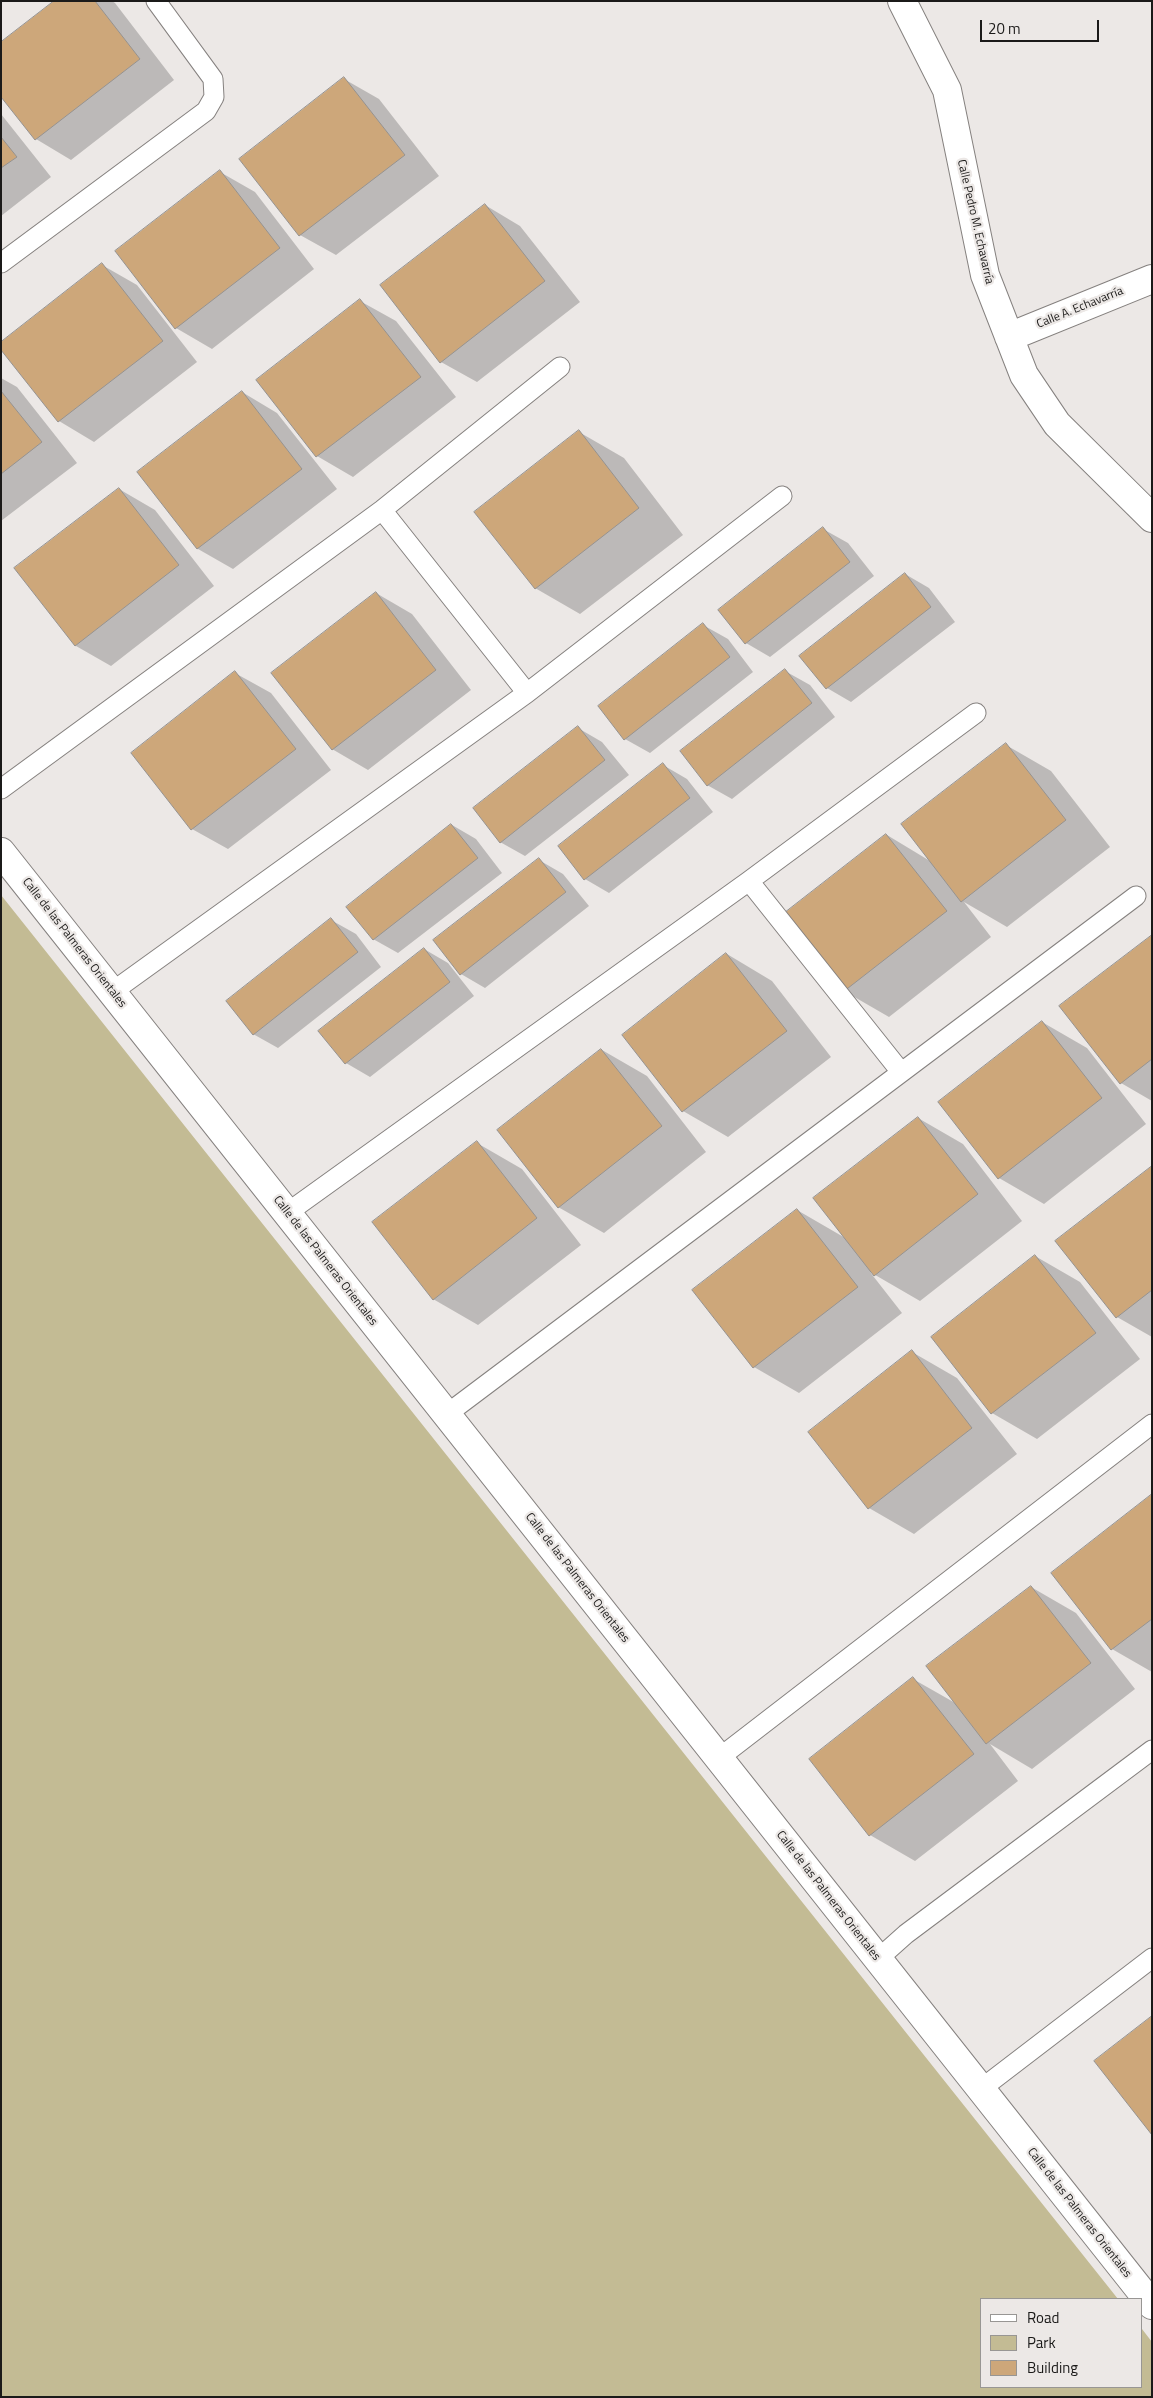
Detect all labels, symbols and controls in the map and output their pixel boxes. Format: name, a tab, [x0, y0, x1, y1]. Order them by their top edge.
scale bar	[983, 10, 1102, 42]
text: 20 m	[988, 17, 1021, 40]
street label: Calle Pedro M. Echavarría	[954, 158, 996, 286]
street label: Calle A. Echavarría	[1035, 284, 1125, 332]
street label: Calle de las Palmeras Orientales	[19, 875, 129, 1011]
street label: Calle de las Palmeras Orientales	[270, 1193, 380, 1329]
street label: Calle de las Palmeras Orientales	[522, 1510, 632, 1646]
street label: Calle de las Palmeras Orientales	[773, 1828, 883, 1964]
street label: Calle de las Palmeras Orientales	[1024, 2145, 1134, 2281]
legend	[980, 2298, 1143, 2388]
text: Road	[1027, 2306, 1059, 2329]
text: Park	[1027, 2331, 1056, 2354]
text: Building	[1027, 2356, 1078, 2379]

